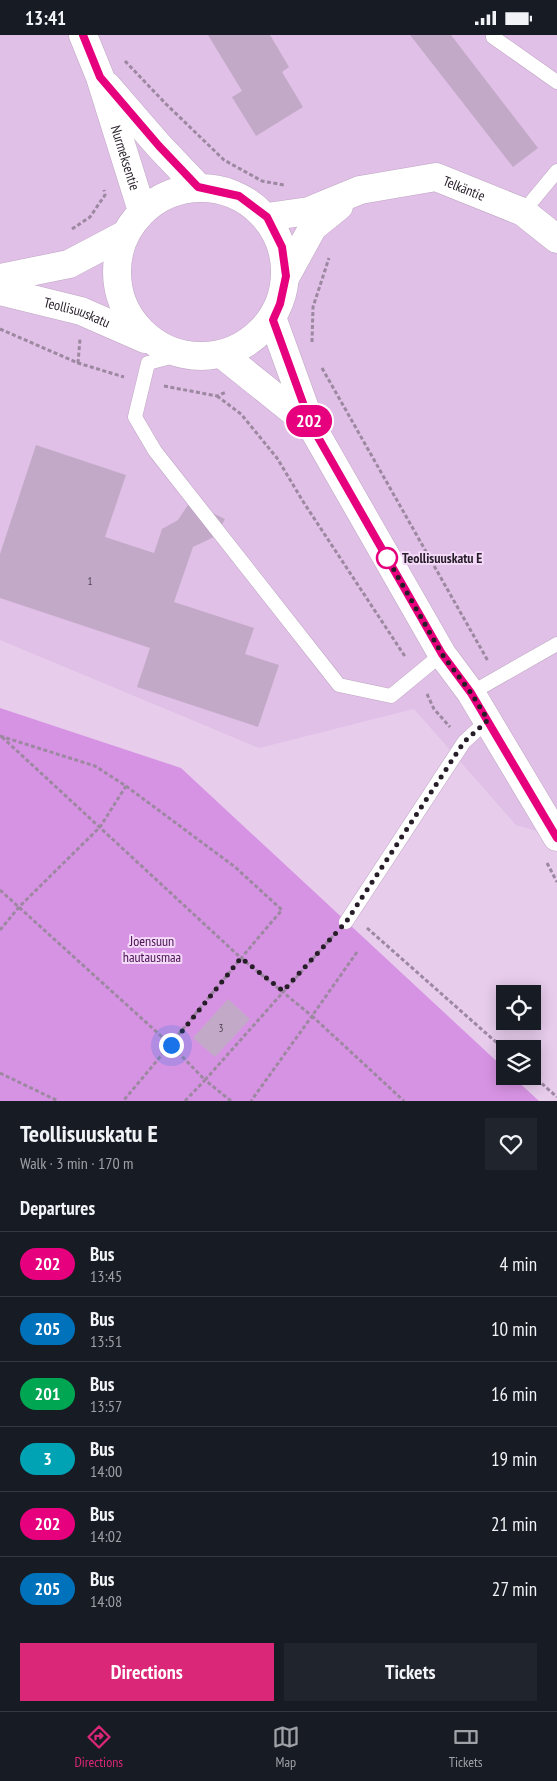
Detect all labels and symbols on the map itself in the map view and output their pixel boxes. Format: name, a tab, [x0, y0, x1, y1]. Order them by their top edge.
street label: Nurmeksentie	[107, 123, 144, 193]
street label: Telkäntie	[440, 172, 488, 205]
street label: Teollisuuskatu	[42, 293, 113, 332]
line badge: 202	[280, 405, 338, 437]
marker: Teollisuuskatu E	[376, 547, 398, 569]
place label: Teollisuuskatu E	[402, 549, 482, 567]
house number: 1	[88, 574, 93, 588]
park label: Joensuun hautausmaa	[123, 932, 181, 966]
house number: 3	[219, 1021, 224, 1035]
your location	[159, 1033, 184, 1058]

